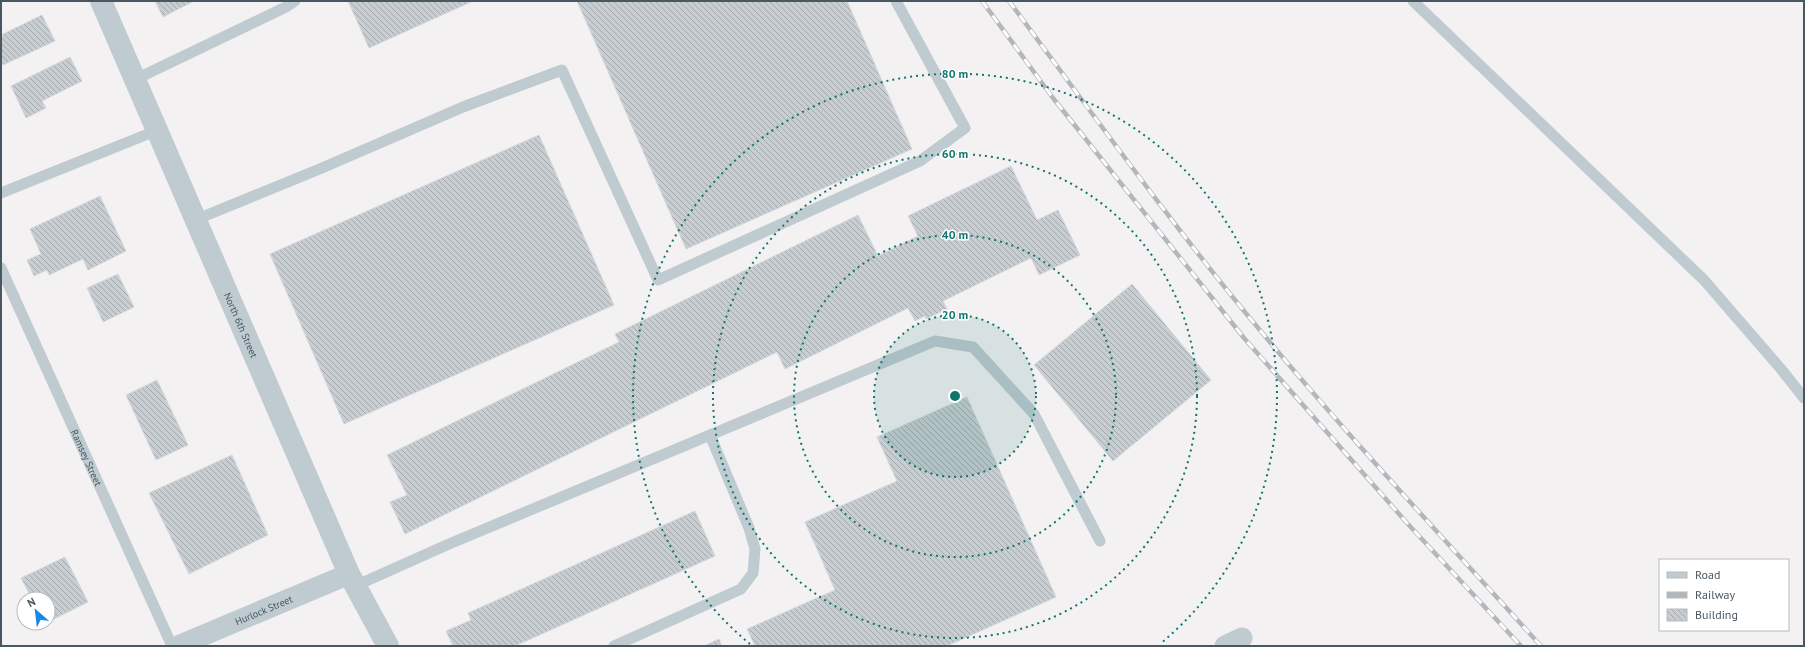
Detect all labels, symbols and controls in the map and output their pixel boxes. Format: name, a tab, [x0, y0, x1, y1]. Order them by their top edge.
text: 80 m	[942, 66, 968, 81]
text: 60 m	[942, 146, 968, 161]
text: 40 m	[942, 227, 968, 242]
street label: North 6th Street	[221, 290, 261, 360]
text: 20 m	[942, 307, 968, 322]
centre of rings	[948, 389, 962, 403]
street label: Ramsey Street	[68, 427, 105, 489]
legend	[1659, 559, 1789, 631]
text: Road	[1695, 567, 1720, 582]
text: Railway	[1695, 587, 1735, 602]
north arrow	[16, 591, 56, 631]
street label: Hurlock Street	[233, 592, 295, 628]
text: N	[25, 594, 38, 610]
text: Building	[1695, 607, 1738, 622]

